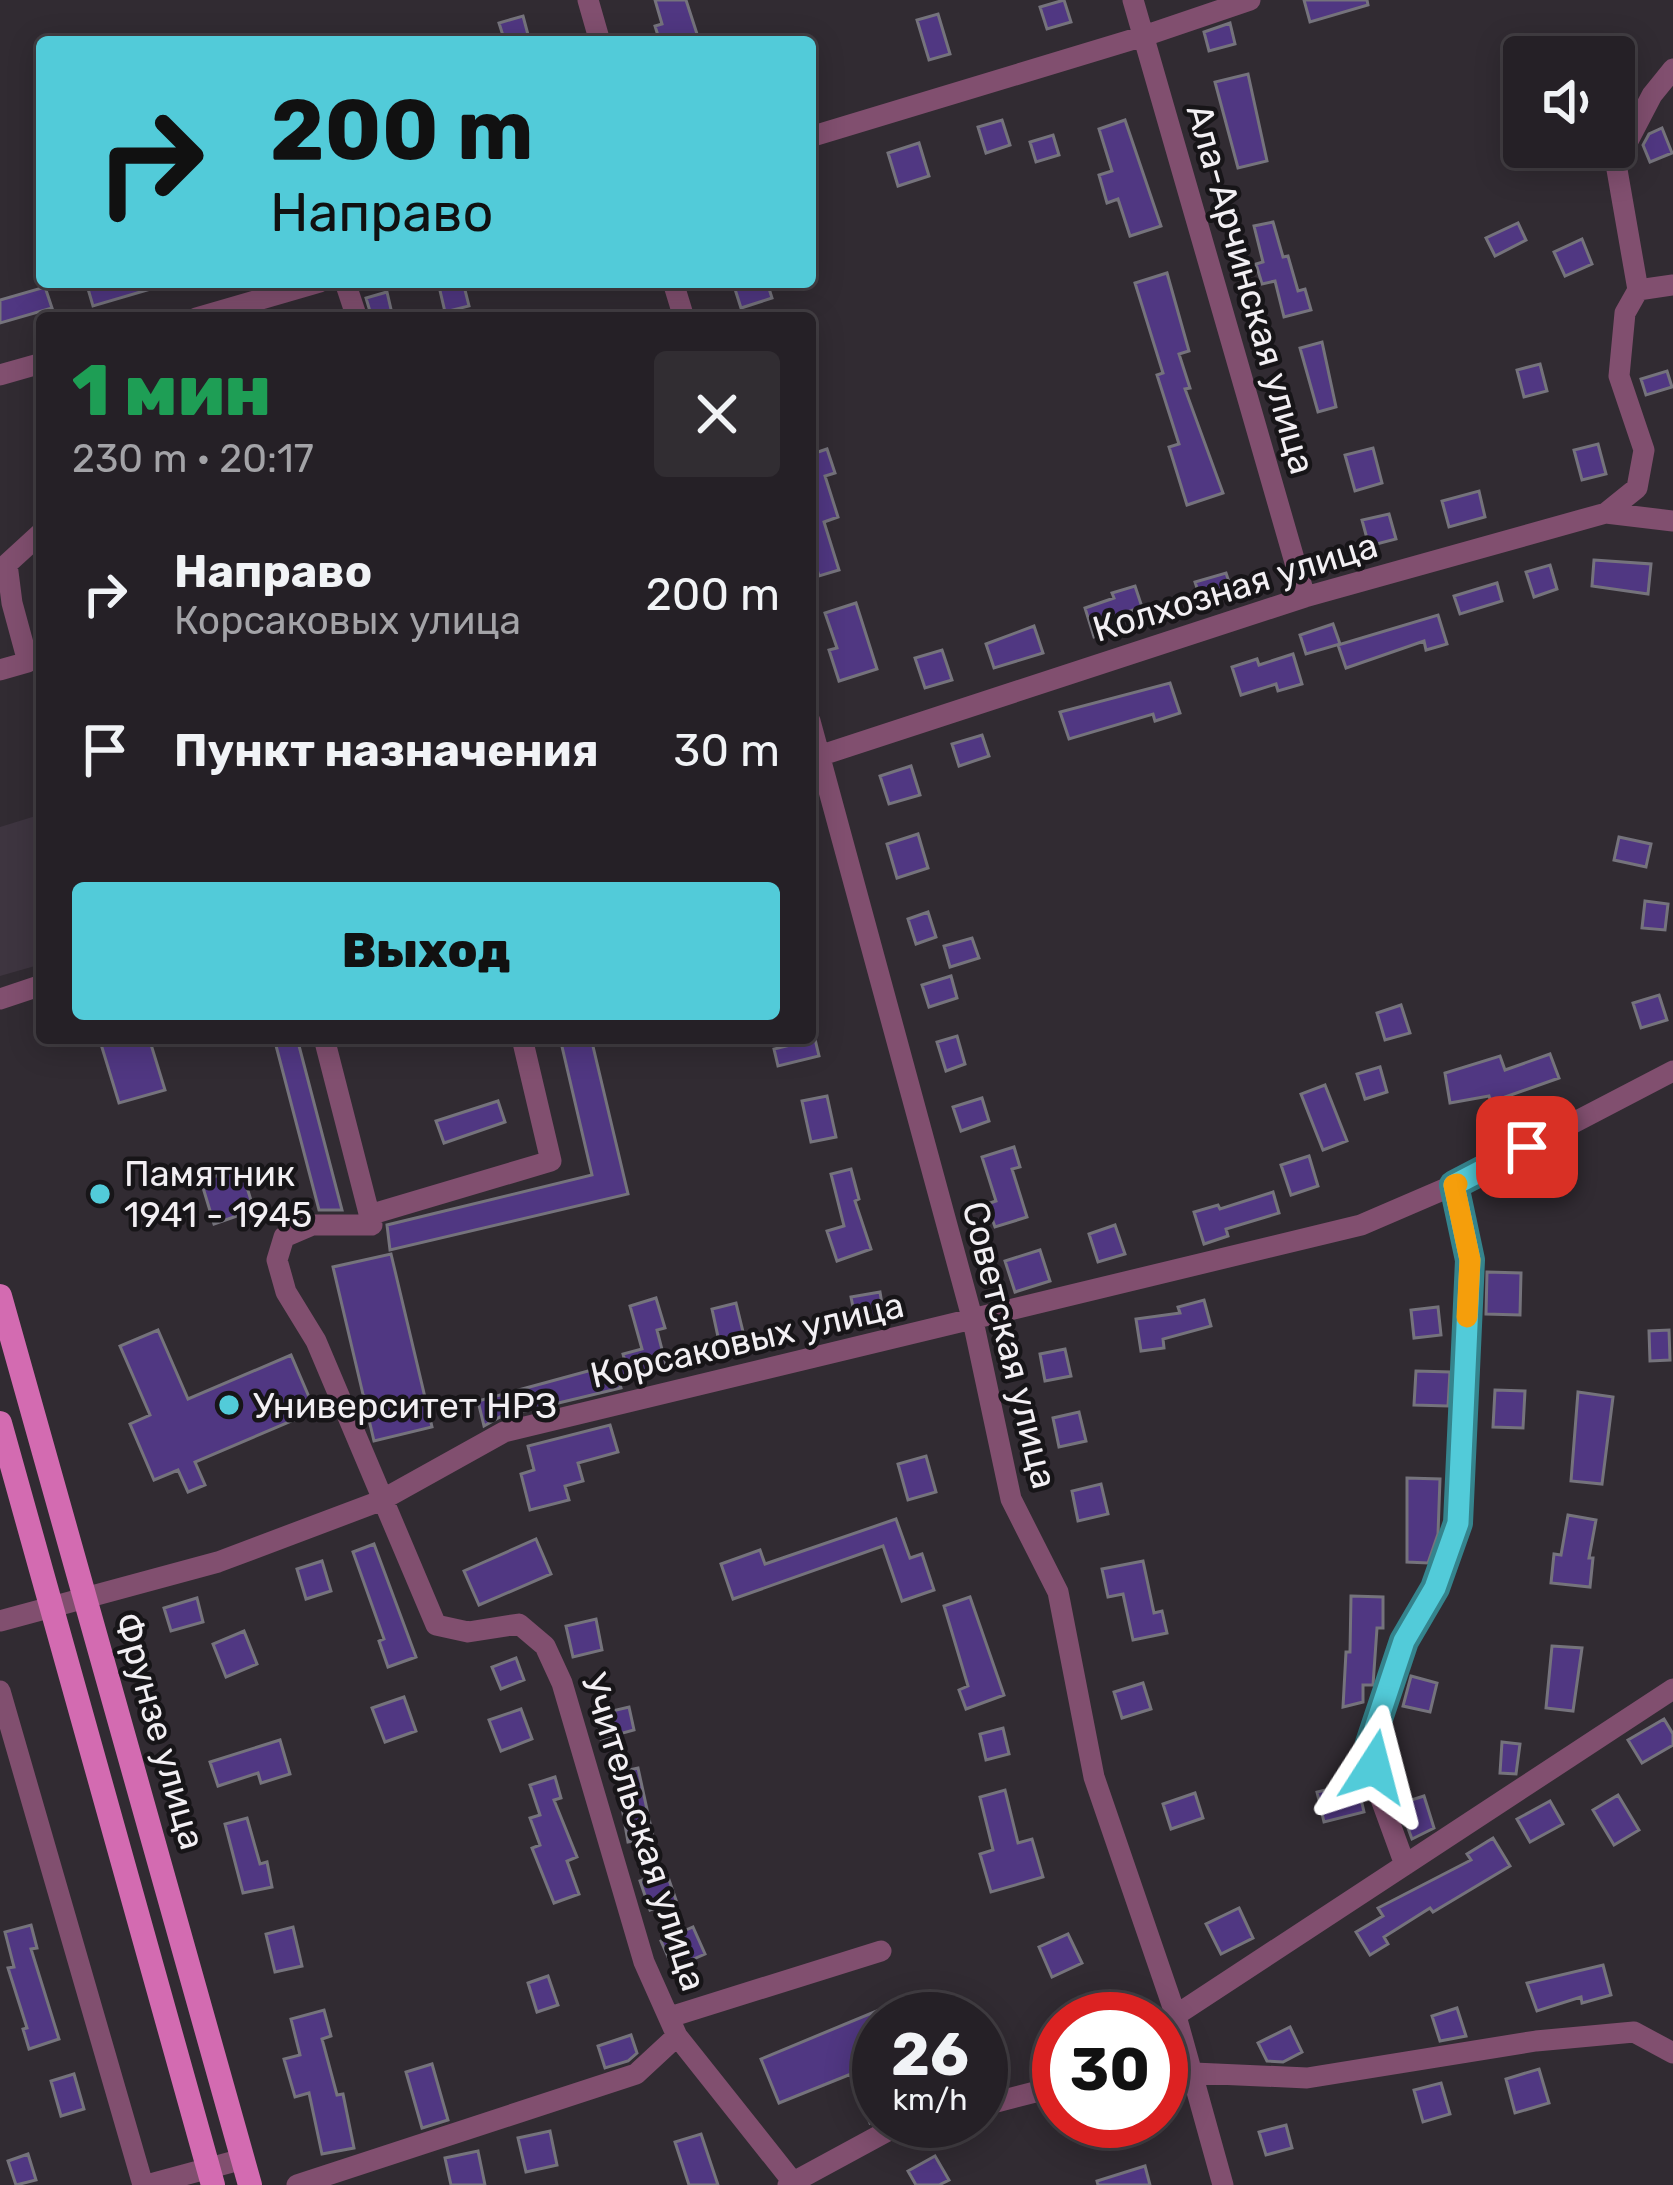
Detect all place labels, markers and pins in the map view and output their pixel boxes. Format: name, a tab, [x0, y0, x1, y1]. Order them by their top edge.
pin	[1476, 1096, 1578, 1198]
place label: Памятник 1941 - 1945	[124, 1152, 312, 1236]
marker: Памятник 1941 - 1945	[87, 1181, 113, 1207]
place label: Университет НРЗ	[253, 1384, 557, 1427]
marker: Университет НРЗ	[216, 1392, 242, 1418]

